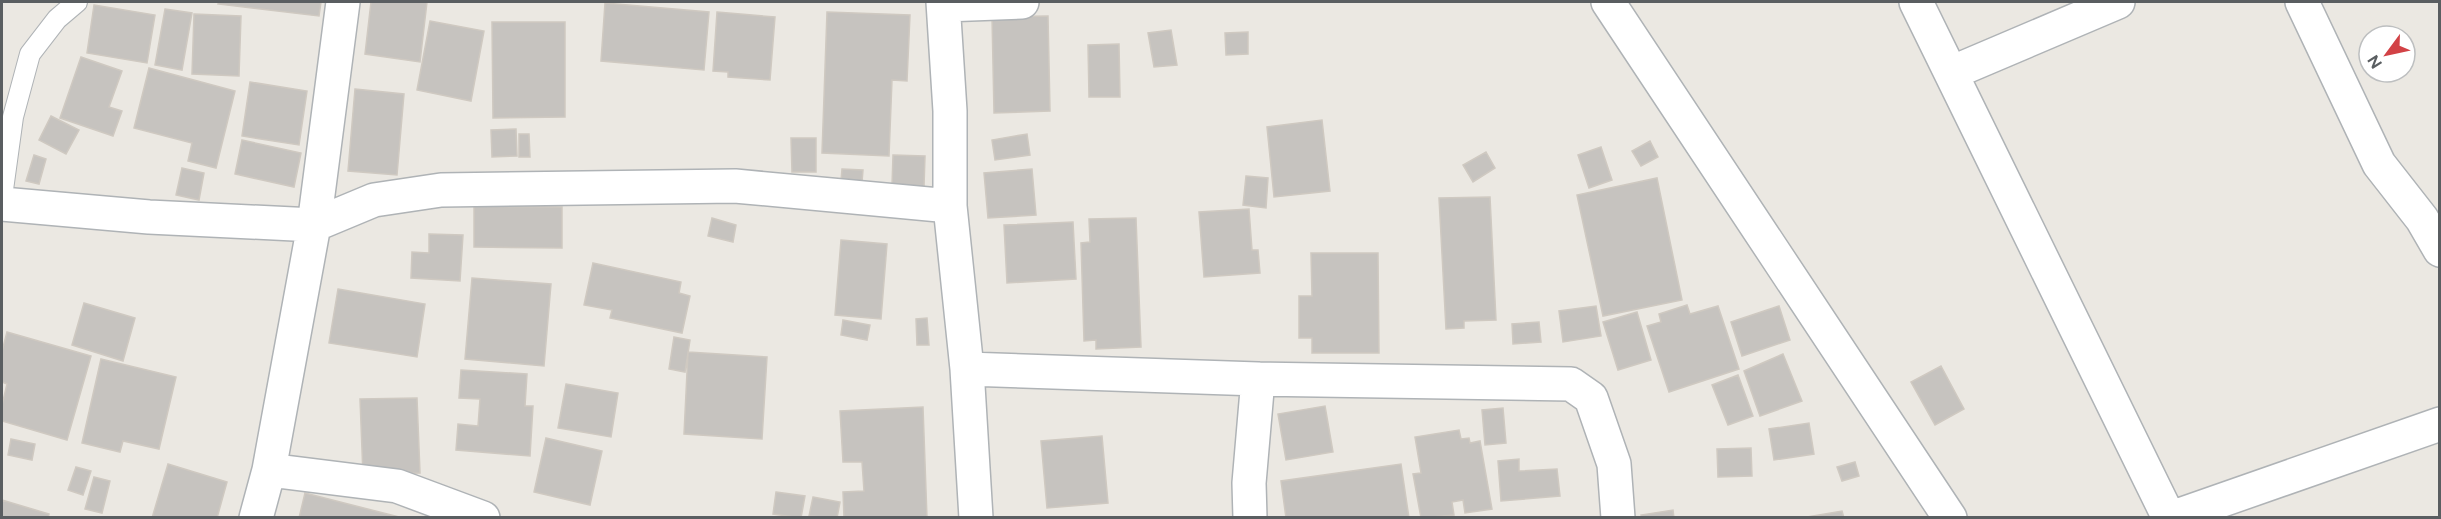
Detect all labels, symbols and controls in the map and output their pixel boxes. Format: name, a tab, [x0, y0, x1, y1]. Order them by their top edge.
north arrow	[2357, 24, 2417, 84]
text: N	[2364, 52, 2386, 72]

